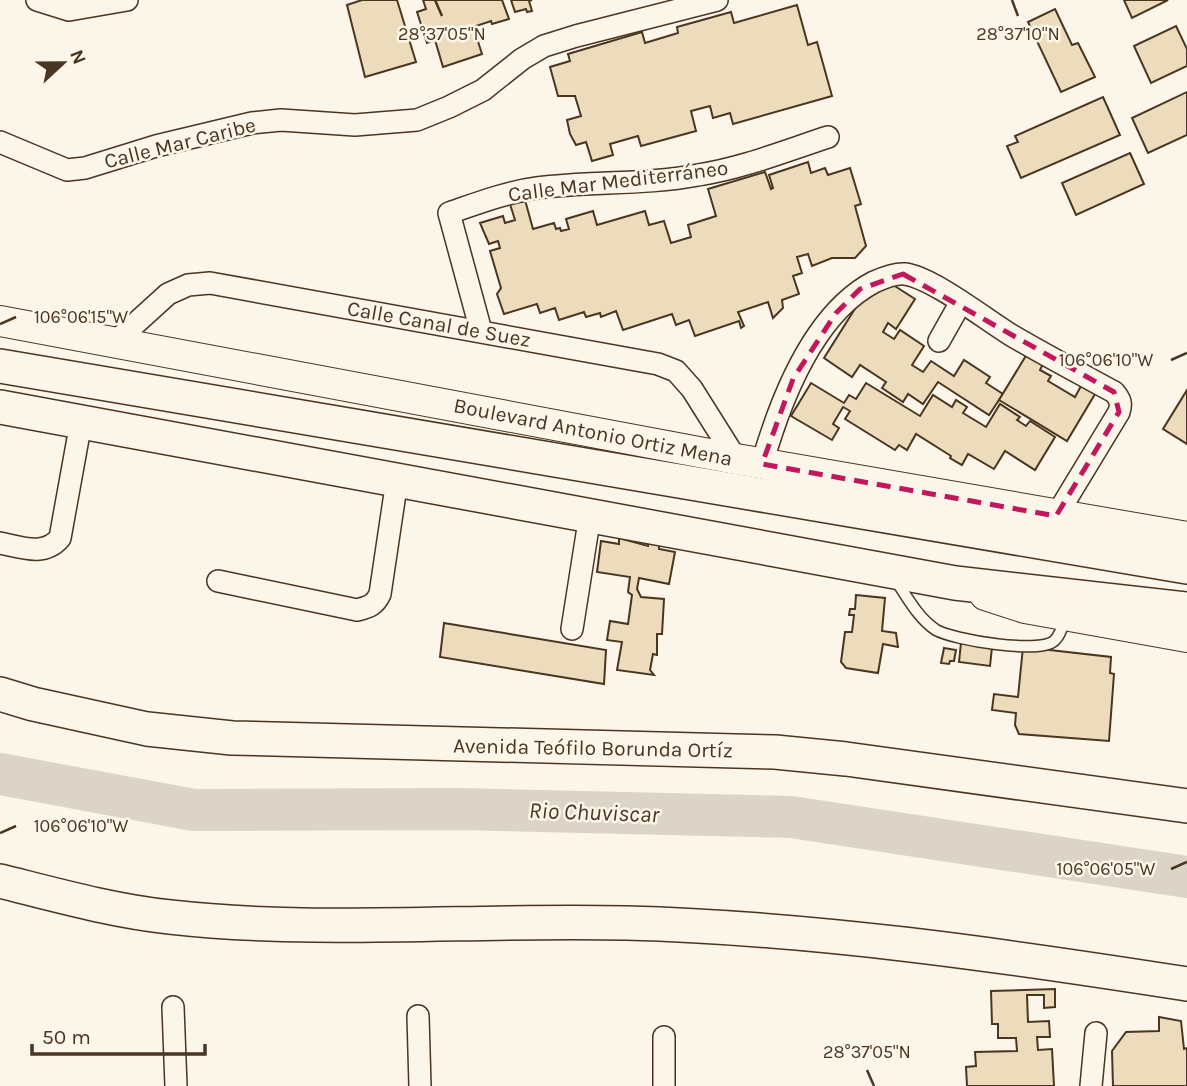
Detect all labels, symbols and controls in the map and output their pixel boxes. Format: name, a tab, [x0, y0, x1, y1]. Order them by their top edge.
text: 28°37'05"N	[398, 23, 486, 45]
text: 28°37'10"N	[976, 23, 1060, 45]
north arrow	[28, 28, 98, 98]
text: N	[65, 47, 91, 67]
street label: Calle Mar Caribe	[102, 113, 258, 173]
street label: Calle Mar Mediterráneo	[507, 156, 729, 206]
street label: Calle Canal de Suez	[345, 296, 533, 352]
text: 106°06'15"W	[34, 306, 128, 328]
text: 106°06'10"W	[1059, 349, 1153, 371]
street label: Boulevard Antonio Ortiz Mena	[452, 393, 734, 471]
street label: Avenida Teófilo Borunda Ortíz	[453, 734, 733, 762]
water label: Rio Chuviscar	[528, 797, 661, 828]
text: 106°06'10"W	[34, 815, 128, 837]
text: 106°06'05"W	[1057, 858, 1155, 880]
scale bar	[32, 1012, 205, 1056]
text: 50 m	[42, 1025, 91, 1049]
text: 28°37'05"N	[823, 1041, 911, 1063]

